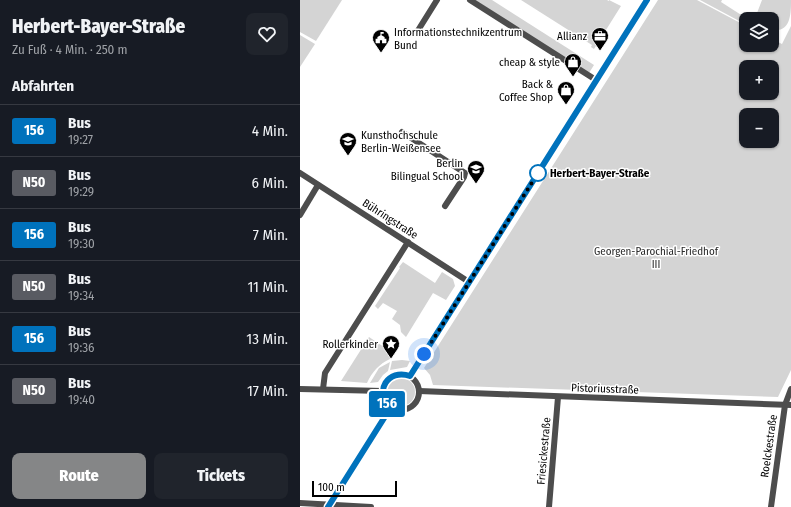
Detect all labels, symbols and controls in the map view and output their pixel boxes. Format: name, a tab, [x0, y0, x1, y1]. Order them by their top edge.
map controls	[739, 12, 779, 148]
button: layers	[739, 12, 779, 52]
button: heart	[246, 13, 288, 55]
text: Herbert-Bayer-Straße	[12, 15, 185, 38]
place label: Informationstechnikzentrum Bund	[394, 26, 522, 52]
office icon: Allianz	[590, 26, 610, 51]
public building icon: Informationstechnikzentrum Bund	[371, 28, 391, 53]
place label: Allianz	[557, 30, 588, 43]
text: Zu Fuß · 4 Min. · 250 m	[12, 42, 127, 57]
shop icon: cheap & style	[563, 52, 583, 77]
place label: cheap & style	[499, 56, 560, 69]
button: +	[739, 60, 779, 100]
text: Abfahrten	[12, 77, 74, 95]
place label: Back & Coffee Shop	[499, 78, 553, 104]
shop icon: Back & Coffee Shop	[556, 80, 576, 105]
button: −	[739, 108, 779, 148]
text: Bus	[68, 114, 91, 132]
text: 156	[24, 122, 44, 139]
text: 4 Min.	[252, 122, 288, 140]
place label: Kunsthochschule Berlin-Weißensee	[361, 129, 441, 155]
school or university icon: Kunsthochschule Berlin-Weißensee	[338, 131, 358, 156]
text: 19:27	[68, 132, 93, 147]
place label: Berlin Bilingual School	[391, 157, 463, 183]
school or university icon: Berlin Bilingual School	[466, 159, 486, 184]
marker: Herbert-Bayer-Straße	[529, 164, 547, 182]
text: Bus	[68, 166, 91, 184]
place label: Herbert-Bayer-Straße	[550, 167, 650, 180]
text: N50	[23, 174, 45, 191]
text: 6 Min.	[252, 174, 288, 192]
text: 19:29	[68, 184, 94, 199]
street label: Bühringstraße	[360, 196, 420, 242]
text: Bus	[68, 218, 91, 236]
text: 156	[24, 226, 44, 243]
text: 7 Min.	[253, 226, 288, 244]
text: 19:30	[68, 236, 95, 251]
park label: Georgen-Parochial-Friedhof III	[594, 245, 719, 271]
text: Bus	[68, 270, 91, 288]
text: N50	[23, 278, 45, 295]
text: 11 Min.	[247, 278, 288, 296]
text: 19:34	[68, 288, 94, 303]
text: Bus	[68, 322, 91, 340]
text: 156	[24, 330, 44, 347]
text: 13 Min.	[246, 330, 288, 348]
place icon: Rollerkinder	[381, 334, 401, 359]
place label: Rollerkinder	[322, 338, 378, 351]
text: 19:36	[68, 340, 95, 355]
your location	[414, 344, 434, 364]
text: Bus	[68, 374, 91, 392]
street label: Pistoriusstraße	[571, 381, 639, 397]
text: N50	[23, 382, 45, 399]
text: 17 Min.	[247, 382, 288, 400]
line badge: 156	[364, 391, 410, 417]
text: 19:40	[68, 392, 95, 407]
text: 156	[377, 395, 397, 412]
street label: Roelckestraße	[758, 414, 780, 478]
street label: Friesickestraße	[535, 417, 553, 485]
button: Route	[12, 453, 146, 499]
button: Tickets	[154, 453, 288, 499]
scale bar	[312, 479, 397, 498]
text: 100 m	[318, 481, 345, 494]

